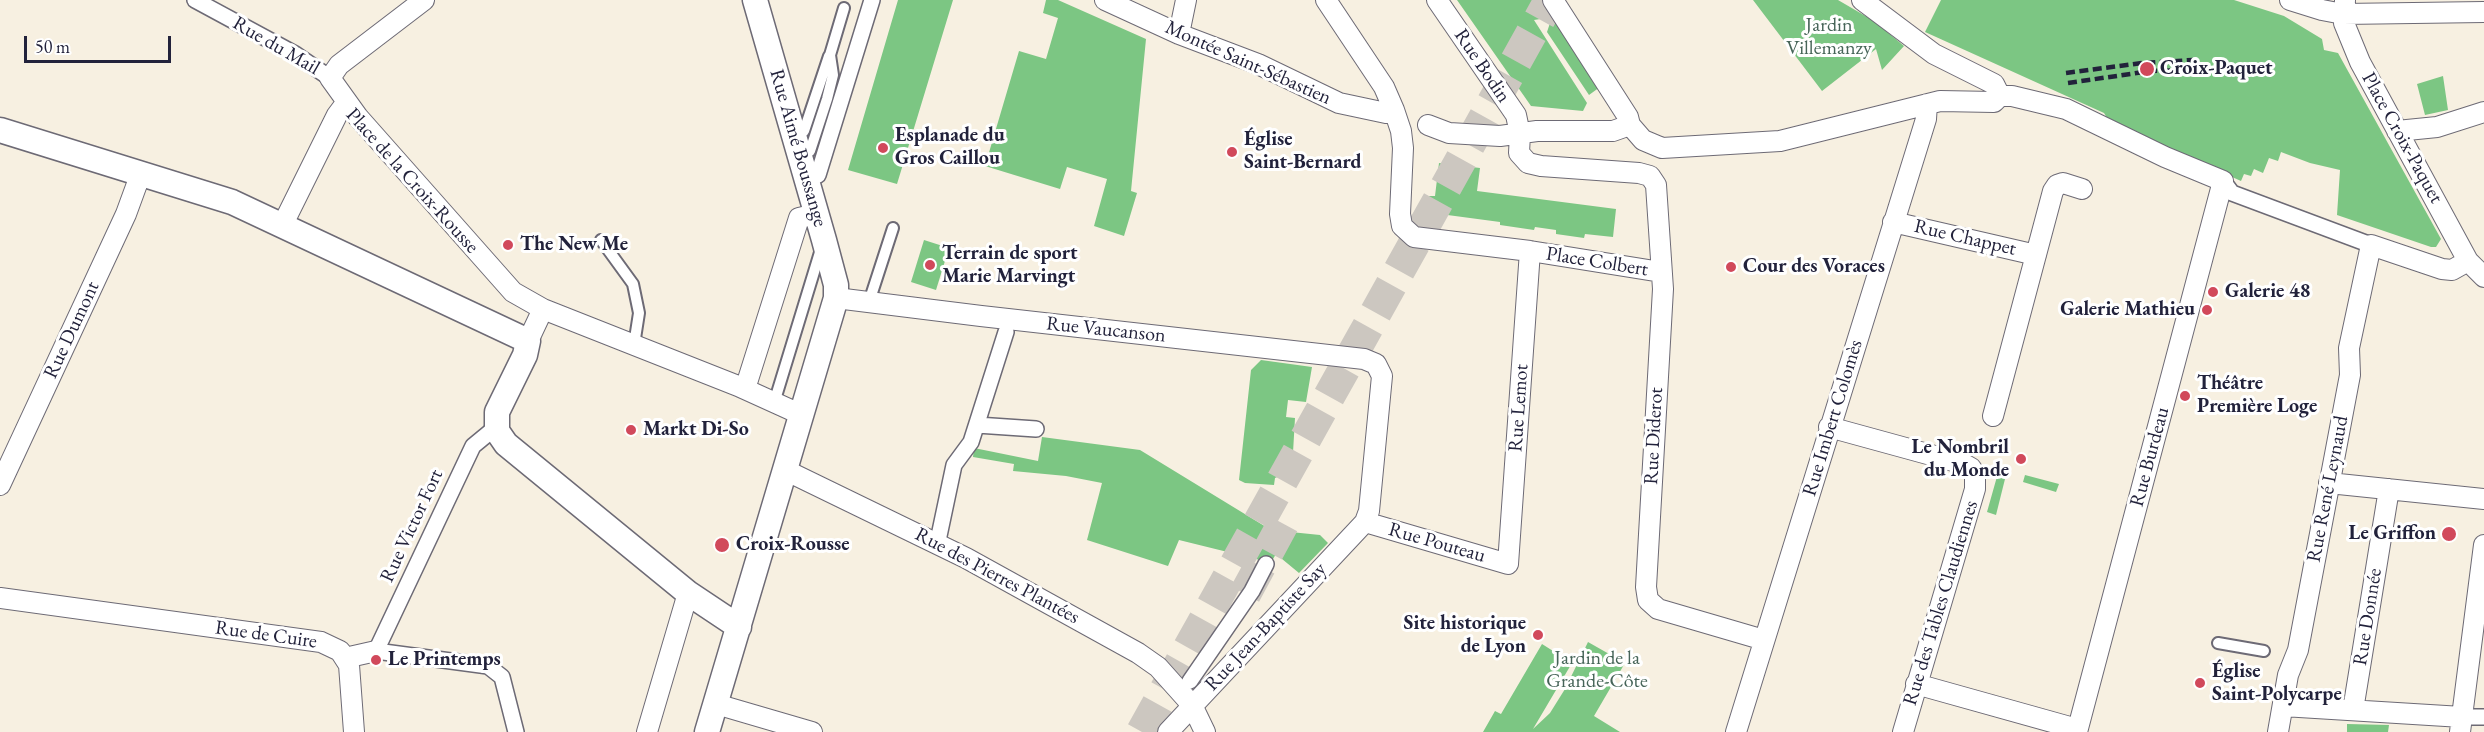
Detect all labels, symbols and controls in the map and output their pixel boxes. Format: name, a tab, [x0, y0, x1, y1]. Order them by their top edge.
street label: Rue du Mail	[228, 11, 324, 81]
park label: Jardin Villemanzy	[1786, 14, 1872, 61]
street label: Montée Saint-Sébastien	[1161, 16, 1335, 110]
scale bar	[27, 24, 174, 62]
street label: Rue Bodin	[1449, 25, 1515, 107]
text: 50 m	[35, 35, 70, 58]
place label: Croix-Paquet	[2160, 57, 2273, 81]
marker: Croix-Paquet	[2138, 60, 2156, 78]
street label: Rue Aimé Boussange	[764, 66, 832, 230]
street label: Place Croix-Paquet	[2356, 68, 2448, 208]
street label: Place de la Croix-Rousse	[340, 103, 484, 259]
place label: Esplanade du Gros Caillou	[895, 124, 1005, 171]
place label: Église Saint-Bernard	[1244, 128, 1362, 175]
marker: Esplanade du Gros Caillou	[876, 141, 890, 155]
marker: Église Saint-Bernard	[1225, 145, 1239, 159]
street label: Rue Chappet	[1912, 215, 2018, 261]
place label: The New Me	[520, 233, 628, 257]
marker: The New Me	[501, 238, 515, 252]
place label: Terrain de sport Marie Marvingt	[942, 242, 1077, 289]
street label: Place Colbert	[1544, 242, 1650, 282]
place label: Cour des Voraces	[1743, 255, 1885, 279]
marker: Terrain de sport Marie Marvingt	[923, 258, 937, 272]
marker: Cour des Voraces	[1724, 260, 1738, 274]
street label: Rue Dumont	[39, 278, 105, 382]
place label: Galerie 48	[2225, 280, 2310, 304]
marker: Galerie 48	[2206, 285, 2220, 299]
place label: Galerie Mathieu	[2060, 298, 2195, 322]
marker: Galerie Mathieu	[2200, 303, 2214, 317]
street label: Rue Vaucanson	[1045, 312, 1167, 348]
street label: Rue Imbert Colomès	[1798, 337, 1868, 499]
street label: Rue Lemot	[1504, 363, 1534, 453]
place label: Théâtre Première Loge	[2197, 372, 2317, 419]
street label: Rue Diderot	[1639, 387, 1669, 485]
marker: Théâtre Première Loge	[2178, 389, 2192, 403]
street label: Rue Burdeau	[2125, 405, 2175, 509]
street label: Rue René Leynaud	[2302, 414, 2354, 564]
place label: Markt Di-So	[643, 418, 749, 442]
marker: Markt Di-So	[624, 423, 638, 437]
place label: Le Nombril du Monde	[1912, 436, 2009, 483]
marker: Le Nombril du Monde	[2014, 452, 2028, 466]
street label: Rue Victor Fort	[375, 466, 449, 586]
street label: Rue des Tables Claudiennes	[1898, 498, 1984, 708]
street label: Rue Pouteau	[1386, 518, 1488, 568]
street label: Rue des Pierres Plantées	[911, 522, 1083, 630]
place label: Le Griffon	[2348, 522, 2436, 546]
marker: Le Griffon	[2440, 525, 2458, 543]
place label: Croix-Rousse	[736, 533, 850, 557]
marker: Croix-Rousse	[713, 536, 731, 554]
street label: Rue Jean-Baptiste Say	[1200, 558, 1332, 696]
street label: Rue Donnée	[2348, 567, 2388, 667]
place label: Site historique de Lyon	[1404, 612, 1526, 659]
street label: Rue de Cuire	[214, 616, 318, 654]
marker: Site historique de Lyon	[1531, 628, 1545, 642]
park label: Jardin de la Grande-Côte	[1546, 647, 1648, 694]
place label: Le Printemps	[388, 648, 501, 672]
marker: Le Printemps	[369, 653, 383, 667]
place label: Église Saint-Polycarpe	[2212, 660, 2342, 707]
marker: Église Saint-Polycarpe	[2193, 676, 2207, 690]

